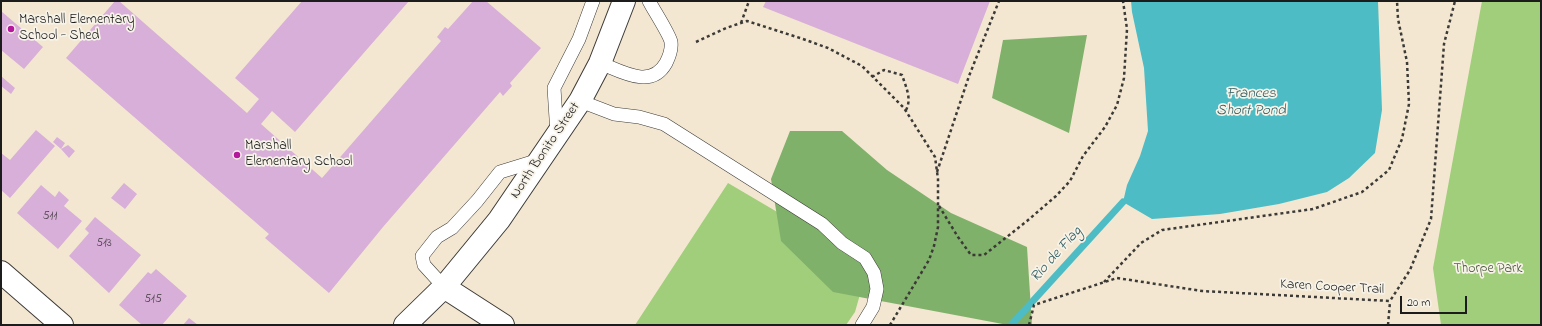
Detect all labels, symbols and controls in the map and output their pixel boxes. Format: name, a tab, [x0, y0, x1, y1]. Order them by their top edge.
place label: Marshall Elementary School - Shed	[19, 13, 134, 46]
marker: Marshall Elementary School - Shed	[6, 24, 16, 34]
water label: Frances Short Pond	[1216, 86, 1286, 121]
street label: North Bonito Street	[507, 100, 585, 202]
place label: Marshall Elementary School	[245, 139, 352, 172]
marker: Marshall Elementary School	[232, 150, 242, 160]
house number: 511	[43, 210, 57, 224]
water label: Rio de Flag	[1027, 224, 1087, 286]
house number: 513	[96, 237, 112, 251]
park label: Thorpe Park	[1454, 262, 1522, 278]
street label: Karen Cooper Trail	[1280, 277, 1384, 299]
scale bar	[1402, 288, 1469, 314]
house number: 515	[144, 293, 162, 307]
text: 20 m	[1407, 294, 1430, 312]

